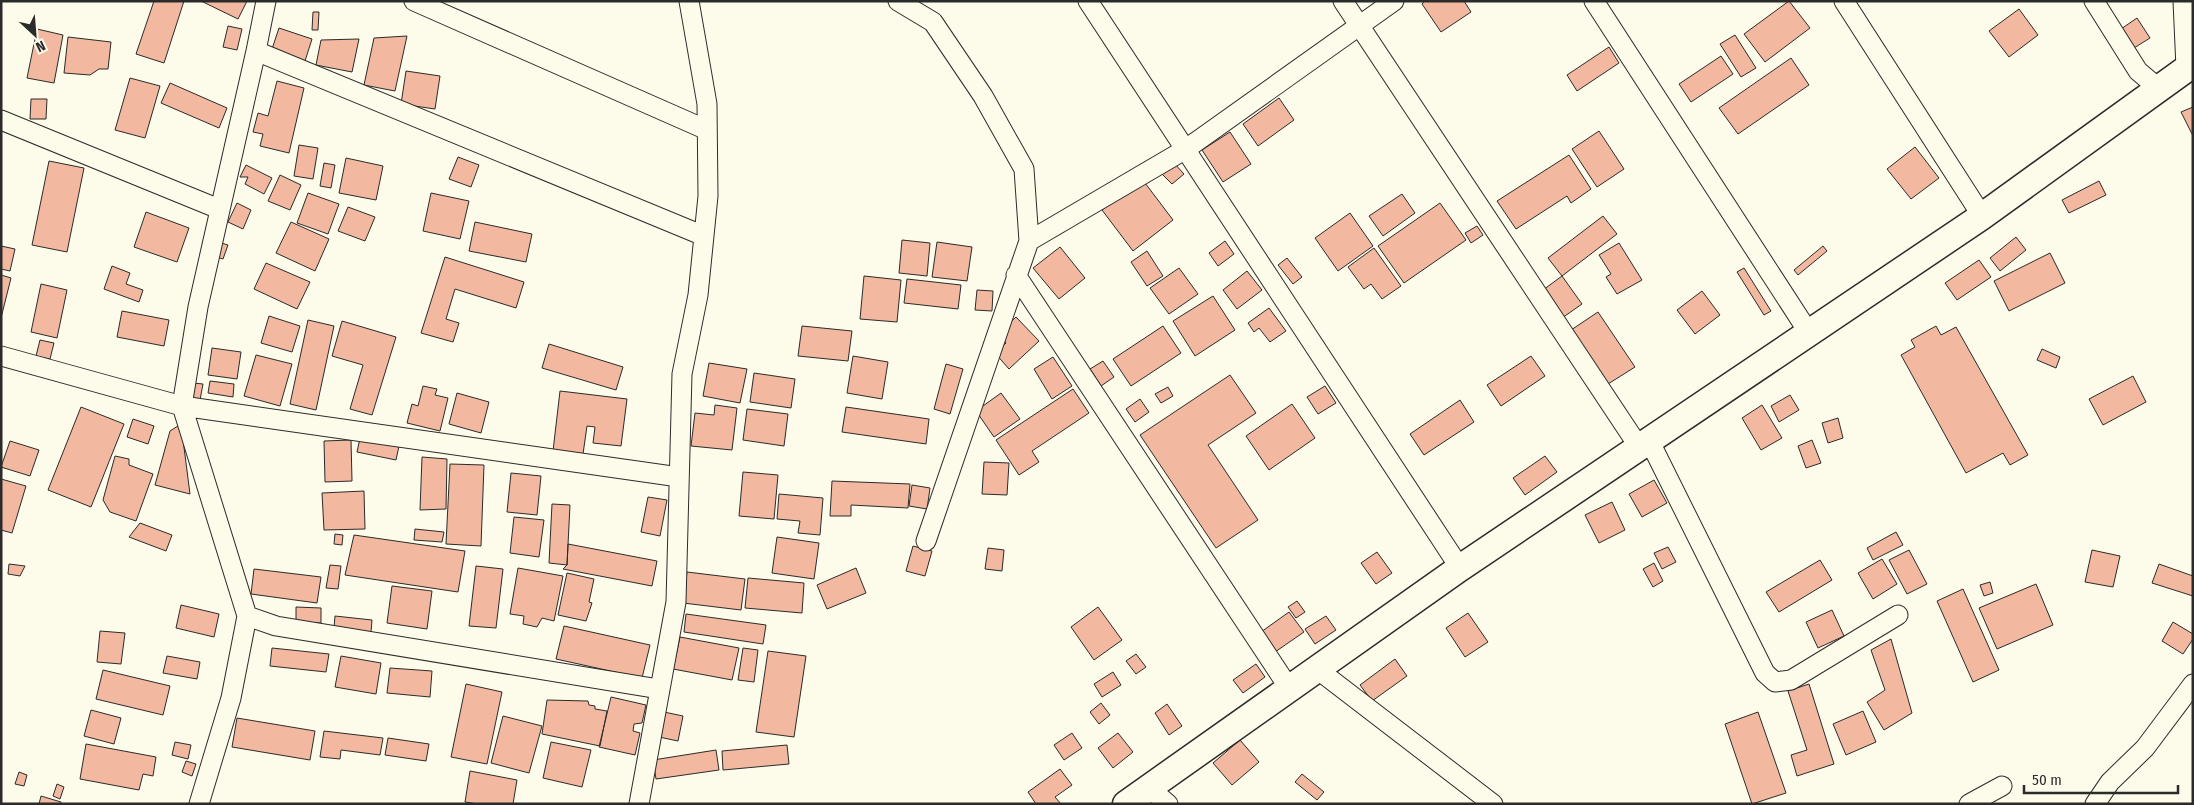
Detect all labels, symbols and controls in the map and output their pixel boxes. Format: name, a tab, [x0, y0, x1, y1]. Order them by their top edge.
north arrow	[10, 10, 60, 60]
text: N	[33, 37, 48, 56]
scale bar	[2024, 762, 2178, 794]
text: 50 m	[2032, 771, 2062, 789]

